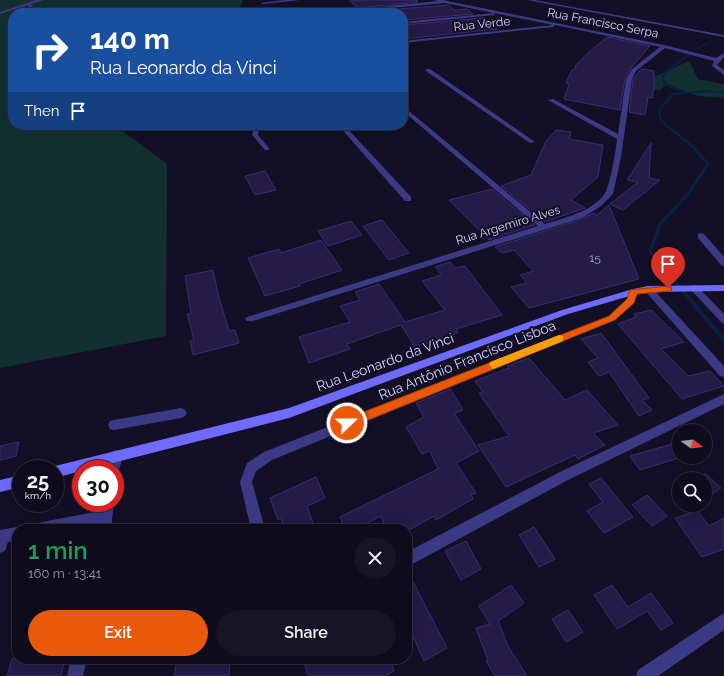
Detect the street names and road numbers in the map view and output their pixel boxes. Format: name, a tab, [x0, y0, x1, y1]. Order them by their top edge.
street label: Rua Francisco Serpa	[546, 5, 660, 41]
street label: Rua Verde	[453, 14, 511, 34]
street label: Rua Argemiro Alves	[454, 202, 562, 248]
street label: Rua Antônio Francisco Lisboa	[376, 317, 558, 403]
street label: Rua Leonardo da Vinci	[314, 330, 456, 394]

